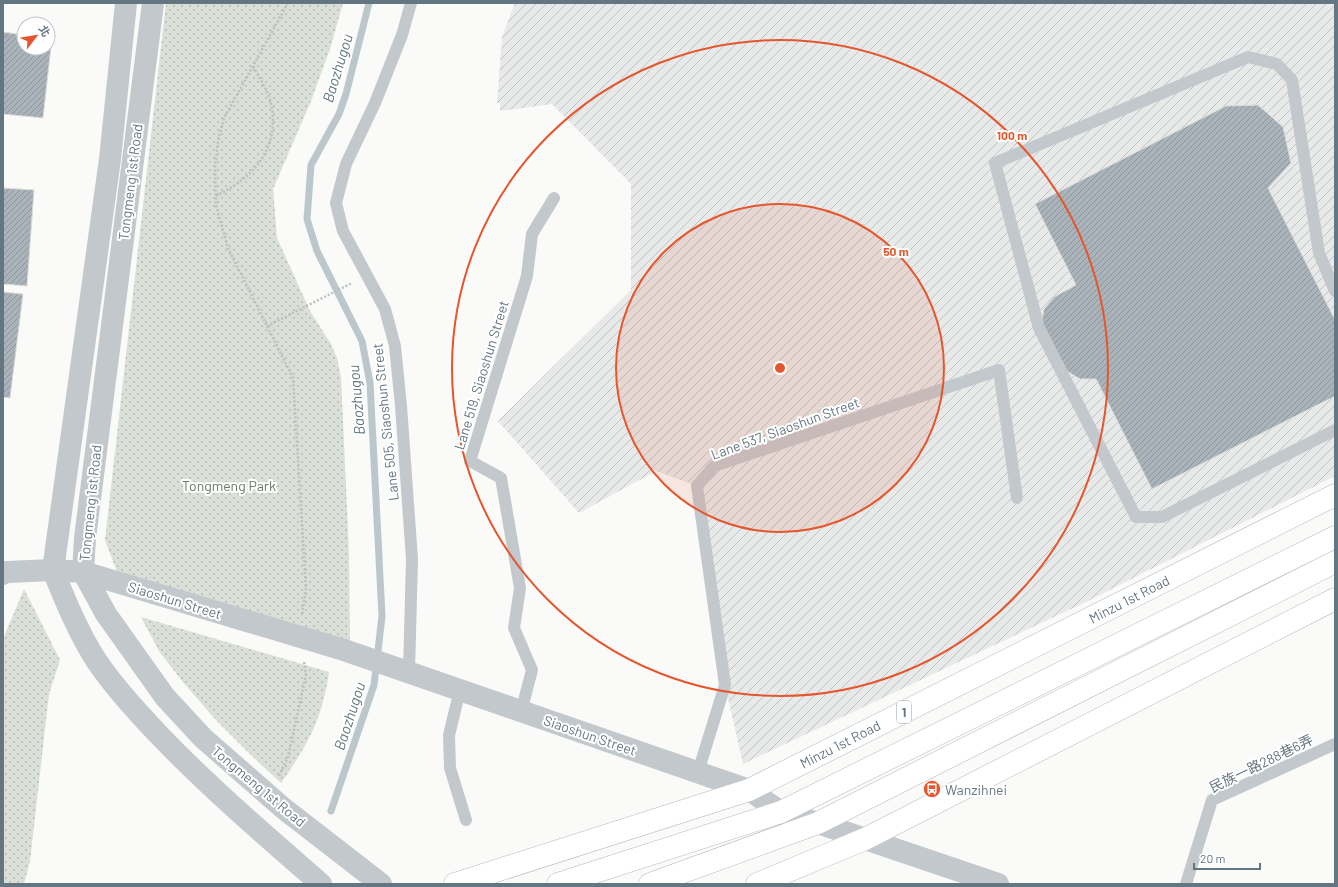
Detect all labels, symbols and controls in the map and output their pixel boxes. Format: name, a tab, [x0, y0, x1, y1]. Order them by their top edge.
north arrow	[16, 16, 56, 56]
text: 北	[37, 23, 53, 39]
water label: Baozhugou	[318, 32, 356, 104]
street label: Tongmeng 1st Road	[114, 123, 146, 241]
text: 100 m	[997, 128, 1027, 142]
text: 50 m	[883, 244, 909, 258]
street label: Lane 519, Siaoshun Street	[450, 298, 512, 452]
street label: Lane 505, Siaoshun Street	[368, 342, 402, 502]
centre of rings	[773, 361, 787, 375]
water label: Baozhugou	[344, 364, 368, 436]
street label: Lane 537, Siaoshun Street	[709, 393, 861, 463]
street label: Tongmeng 1st Road	[75, 444, 105, 562]
park label: Tongmeng Park	[182, 477, 276, 494]
street label: Minzu 1st Road	[1086, 571, 1172, 627]
street label: Siaoshun Street	[126, 578, 224, 622]
water label: Baozhugou	[330, 680, 368, 752]
road number: 1	[897, 701, 911, 723]
street label: Siaoshun Street	[541, 711, 639, 759]
street label: Minzu 1st Road	[797, 716, 883, 772]
street label: 民族一路288巷6弄	[1206, 731, 1316, 795]
street label: Tongmeng 1st Road	[209, 742, 309, 830]
bus stop icon: Wanzihnei	[922, 779, 942, 799]
place label: Wanzihnei	[945, 781, 1007, 798]
scale bar	[1194, 845, 1260, 871]
text: 20 m	[1200, 851, 1226, 865]

